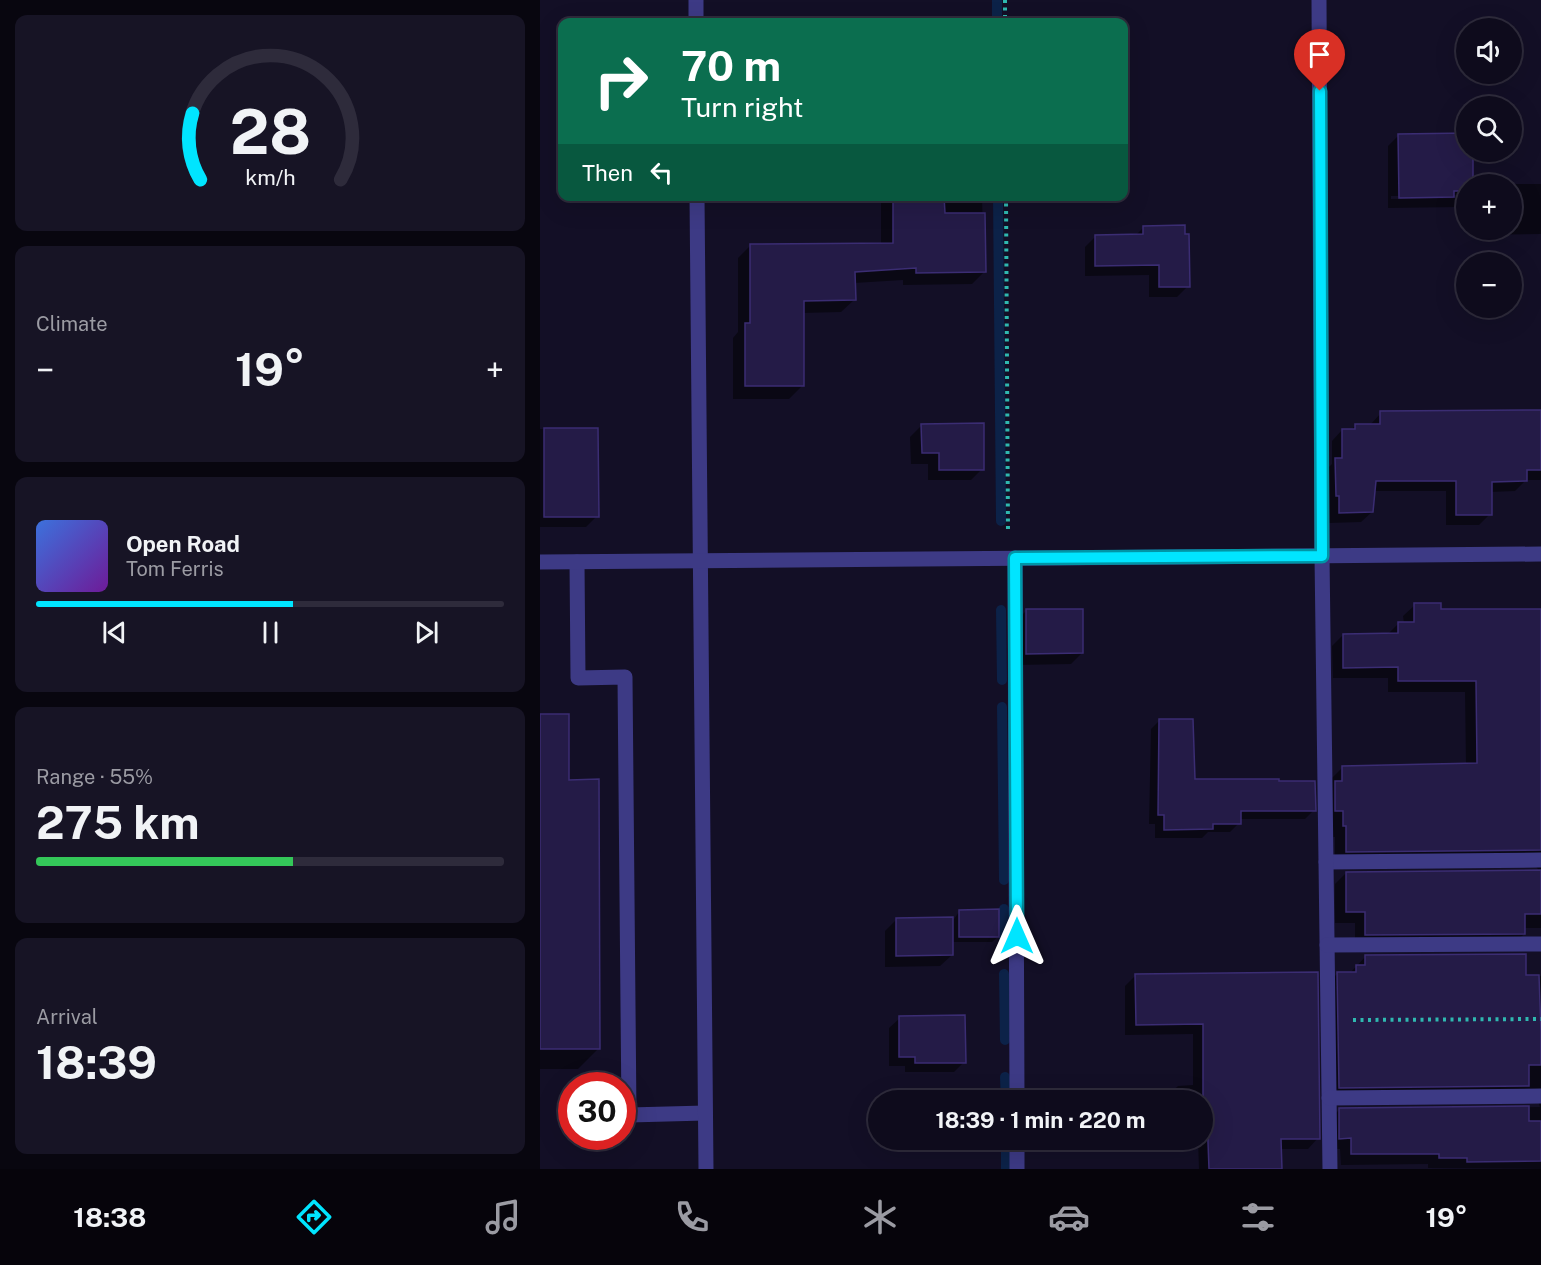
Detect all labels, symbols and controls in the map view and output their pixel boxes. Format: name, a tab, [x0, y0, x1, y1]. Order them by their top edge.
map controls	[1456, 18, 1522, 318]
button: sound	[1456, 18, 1522, 84]
pin	[1294, 29, 1345, 91]
icon: arrive	[1303, 38, 1336, 71]
text: 70 m	[681, 41, 781, 90]
icon: right	[582, 42, 660, 120]
text: Turn right	[681, 91, 804, 123]
text: 28	[229, 95, 311, 168]
button: search	[1456, 96, 1522, 162]
icon: left	[645, 156, 678, 189]
text: Then	[582, 160, 633, 186]
text: km/h	[245, 165, 295, 190]
button: +	[1456, 174, 1522, 240]
button: −	[1456, 252, 1522, 318]
text: Climate	[36, 312, 108, 336]
text: 19°	[235, 343, 305, 396]
text: −	[36, 351, 54, 389]
text: +	[486, 351, 504, 389]
text: Open Road	[126, 531, 240, 557]
text: Tom Ferris	[126, 557, 224, 581]
icon: previous	[98, 616, 131, 649]
icon: pause	[254, 616, 287, 649]
icon: next	[410, 616, 443, 649]
text: Range · 55%	[36, 765, 153, 789]
text: 275 km	[36, 796, 200, 849]
position arrow	[985, 904, 1049, 968]
text: Arrival	[36, 1005, 98, 1029]
text: 18:39	[36, 1036, 157, 1089]
speed limit sign: 30	[558, 1072, 636, 1150]
text: 18:39 · 1 min · 220 m	[935, 1107, 1146, 1133]
icon: directions	[293, 1196, 335, 1238]
icon: music	[482, 1196, 524, 1238]
icon: phone	[671, 1196, 713, 1238]
icon: climate	[859, 1196, 901, 1238]
icon: car	[1048, 1196, 1090, 1238]
icon: filters	[1237, 1196, 1279, 1238]
text: 18:38	[73, 1201, 146, 1233]
text: 19°	[1425, 1201, 1468, 1233]

